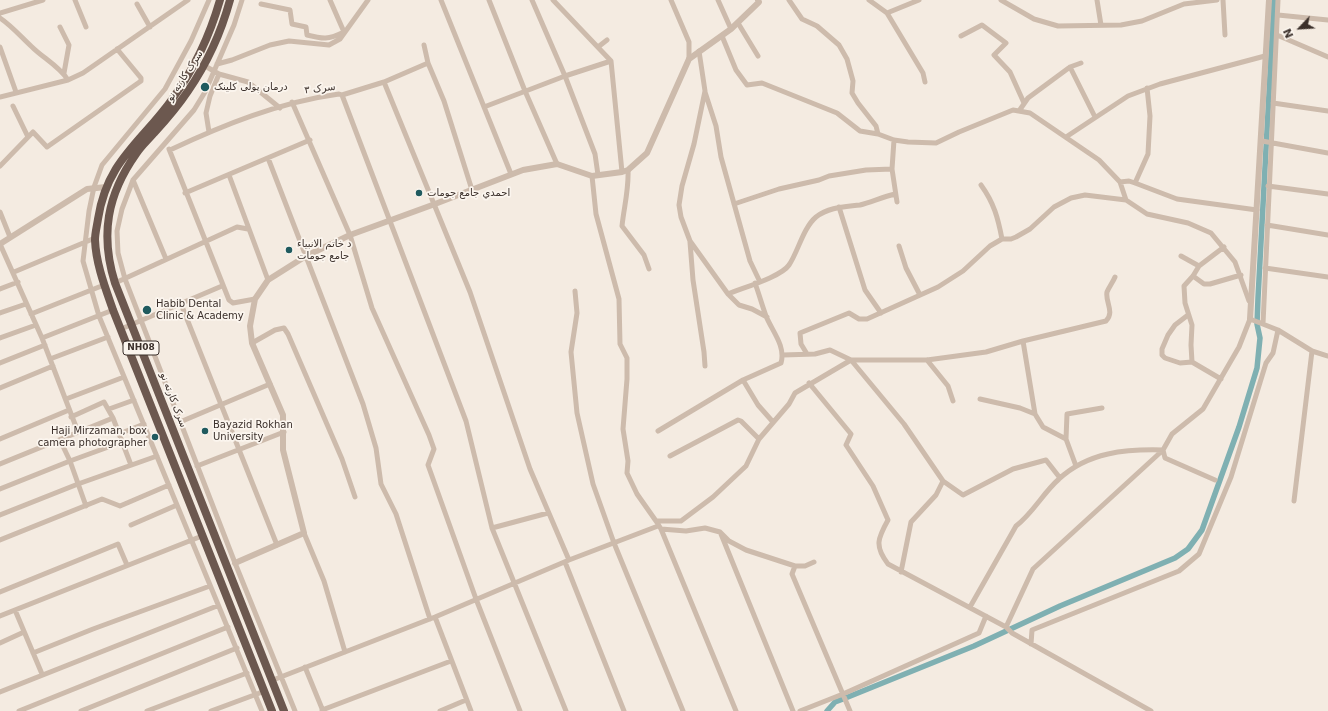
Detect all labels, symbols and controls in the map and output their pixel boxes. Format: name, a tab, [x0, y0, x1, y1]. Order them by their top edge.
north arrow	[1280, 8, 1320, 48]
text: N	[1281, 26, 1297, 40]
street label: سرک کارته نو	[164, 48, 206, 104]
marker: درمان پولی کلینک	[199, 81, 211, 93]
place label: درمان پولی کلینک	[214, 81, 288, 93]
street label: سرک ۳	[304, 81, 336, 97]
place label: احمدي جامع جومات	[427, 187, 510, 199]
marker: احمدي جامع جومات	[414, 188, 424, 198]
place label: د خاتم الانبیاء جامع جومات	[297, 238, 352, 262]
marker: د خاتم الانبیاء جامع جومات	[284, 245, 294, 255]
place label: Habib Dental Clinic & Academy	[156, 298, 244, 322]
marker: Habib Dental Clinic & Academy	[141, 304, 153, 316]
road number: NH08	[123, 341, 159, 355]
street label: سرک کارته نو	[157, 371, 189, 429]
place label: Bayazid Rokhan University	[213, 419, 293, 442]
place label: Haji Mirzaman, box camera photographer	[38, 425, 147, 448]
marker: Bayazid Rokhan University	[200, 426, 210, 436]
marker: Haji Mirzaman, box camera photographer	[150, 432, 160, 442]

